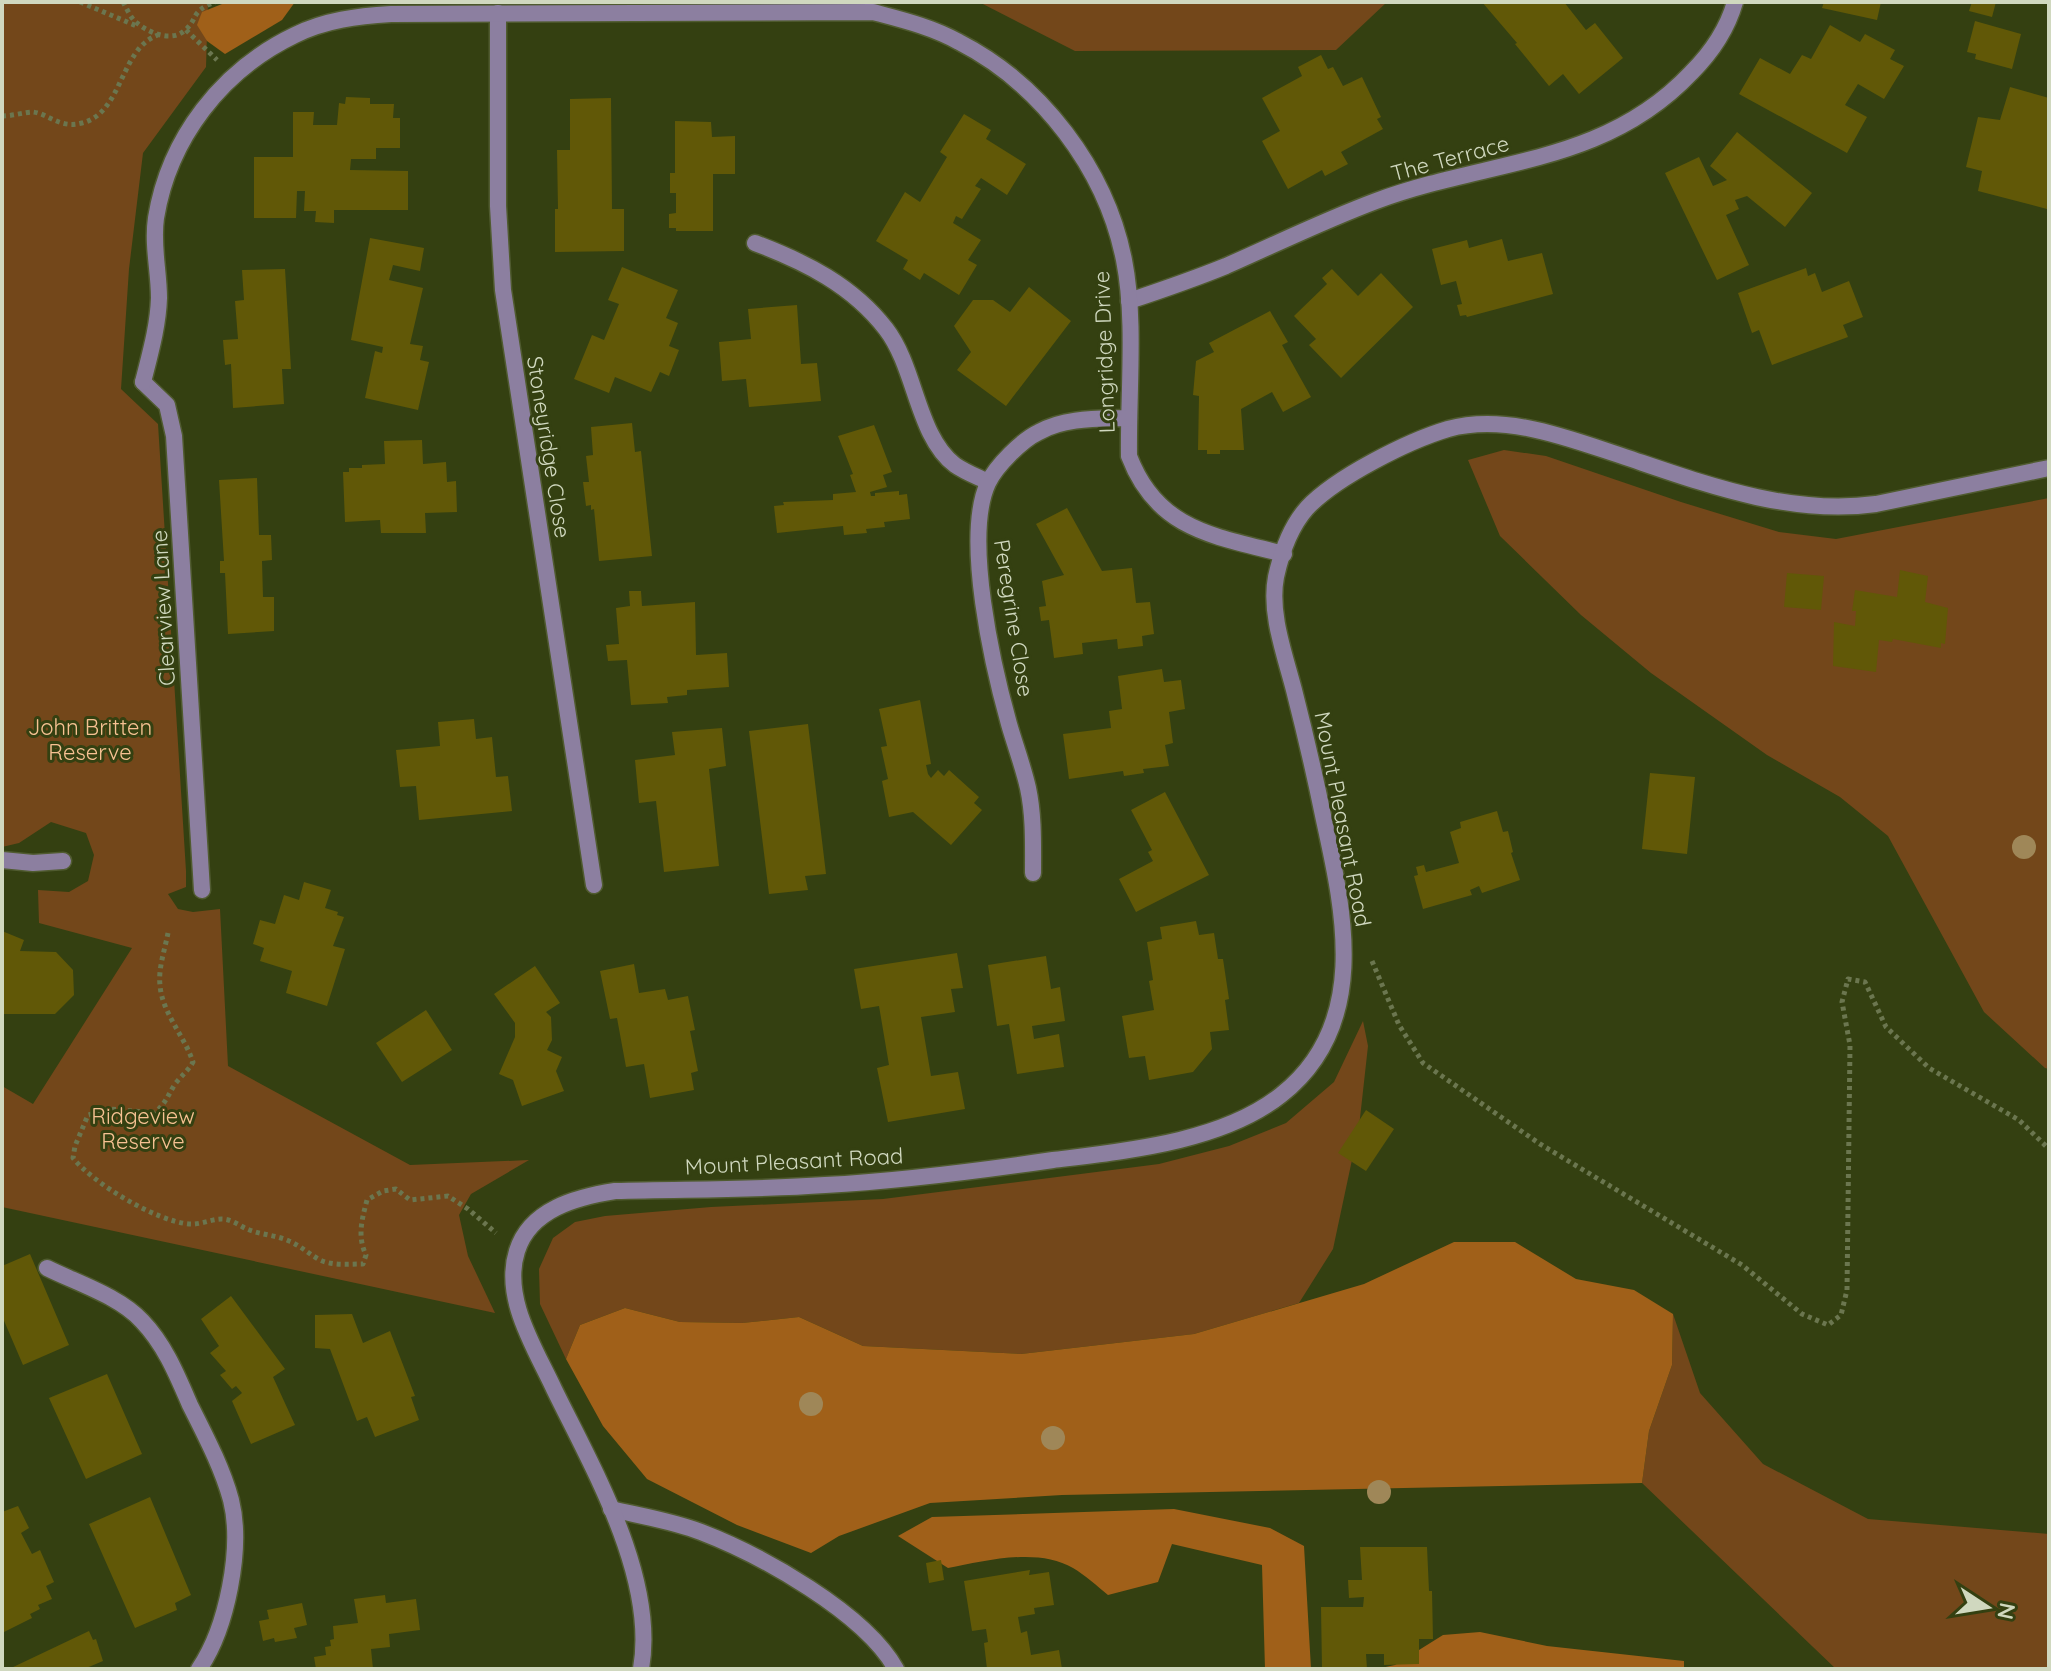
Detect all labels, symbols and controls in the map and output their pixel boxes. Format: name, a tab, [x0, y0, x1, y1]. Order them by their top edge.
street label: The Terrace	[1388, 129, 1512, 187]
street label: Longridge Drive	[1087, 270, 1121, 434]
street label: Stoneyridge Close	[521, 354, 577, 540]
street label: Clearview Lane	[145, 529, 181, 687]
street label: Peregrine Close	[988, 537, 1040, 699]
street label: Mount Pleasant Road	[1308, 709, 1378, 929]
park label: John Britten Reserve	[28, 713, 152, 766]
park label: Ridgeview Reserve	[91, 1102, 195, 1155]
street label: Mount Pleasant Road	[684, 1141, 904, 1181]
north arrow	[1947, 1567, 2027, 1647]
text: N	[1991, 1600, 2022, 1622]

